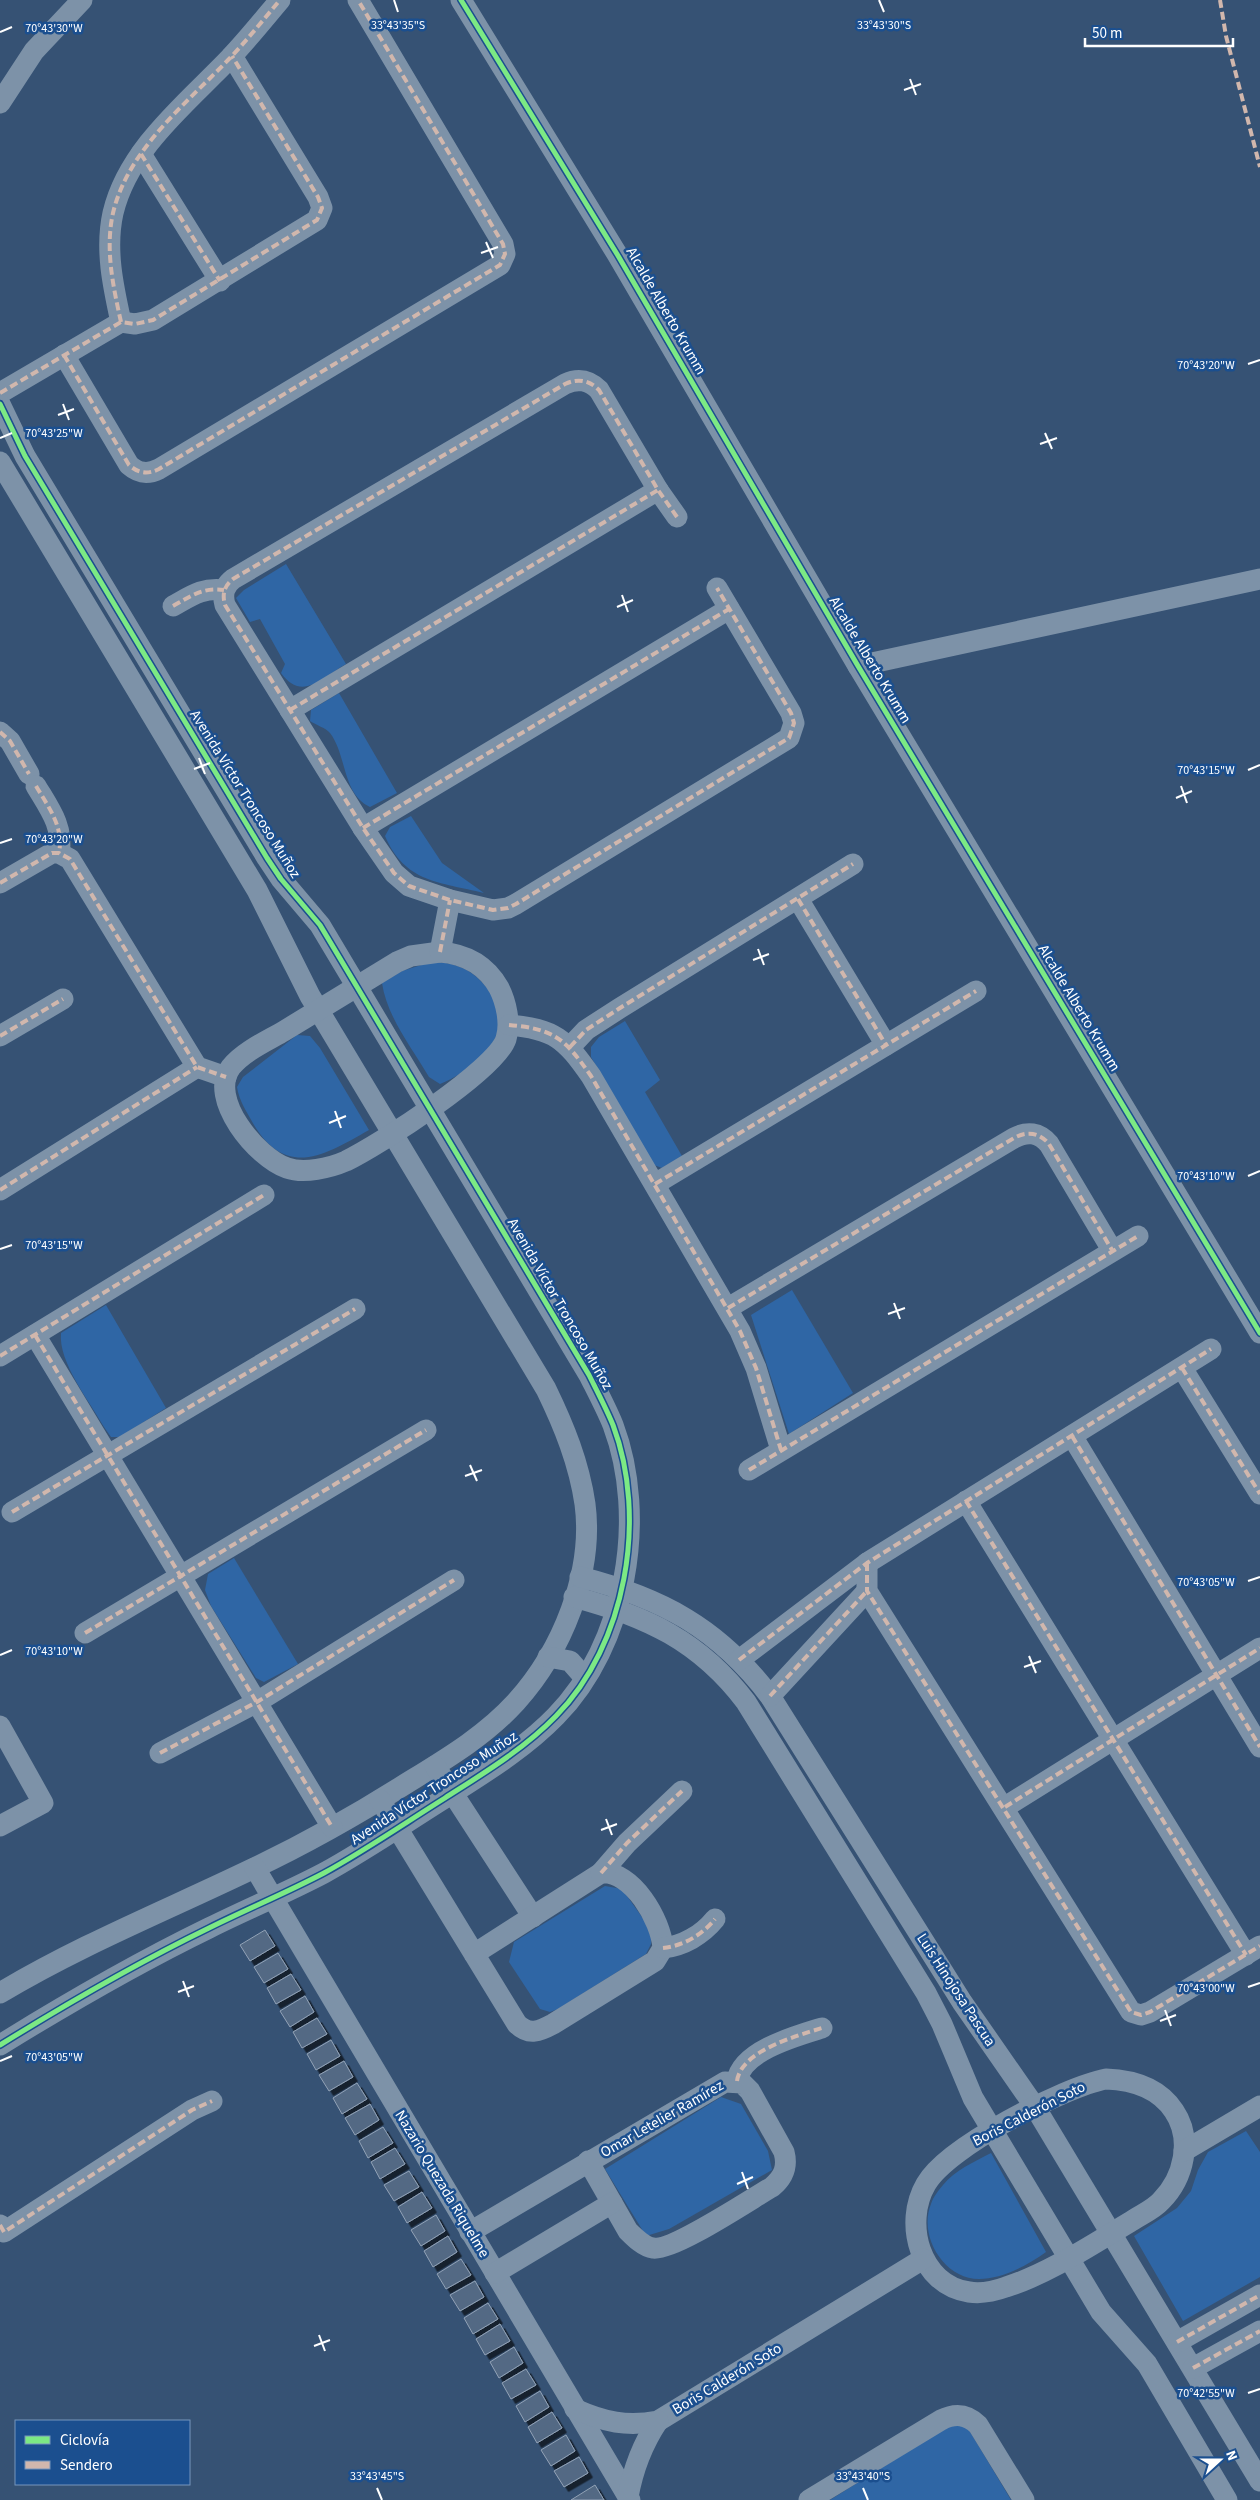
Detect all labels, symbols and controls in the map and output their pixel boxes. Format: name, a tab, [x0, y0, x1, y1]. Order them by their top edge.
scale bar	[1085, 15, 1232, 47]
text: 33°43'35"S	[371, 17, 425, 34]
text: 33°43'30"S	[857, 17, 911, 34]
text: 70°43'30"W	[25, 20, 83, 37]
text: 50 m	[1092, 23, 1122, 44]
street label: Alcalde Alberto Krumm	[621, 243, 711, 379]
text: 70°43'20"W	[1177, 357, 1235, 374]
text: 70°43'25"W	[25, 425, 83, 442]
street label: Alcalde Alberto Krumm	[824, 593, 916, 727]
street label: Avenida Víctor Troncoso Muñoz	[184, 706, 306, 882]
text: 70°43'15"W	[1177, 762, 1235, 779]
text: 70°43'20"W	[25, 831, 83, 848]
street label: Alcalde Alberto Krumm	[1033, 941, 1125, 1075]
text: 70°43'10"W	[1177, 1168, 1235, 1185]
street label: Avenida Víctor Troncoso Muñoz	[502, 1214, 618, 1394]
text: 70°43'15"W	[25, 1237, 83, 1254]
text: 70°43'05"W	[1177, 1574, 1235, 1591]
text: 70°43'10"W	[25, 1643, 83, 1660]
street label: Avenida Víctor Troncoso Muñoz	[346, 1726, 522, 1850]
street label: Luis Hinojosa Pascua	[912, 1929, 1000, 2051]
text: 70°43'00"W	[1177, 1980, 1235, 1997]
text: 70°43'05"W	[25, 2049, 83, 2066]
street label: Omar Letelier Ramírez	[597, 2075, 727, 2163]
street label: Boris Calderón Soto	[969, 2076, 1089, 2152]
street label: Nazario Quezada Riquelme	[390, 2106, 494, 2262]
street label: Boris Calderón Soto	[668, 2338, 786, 2420]
text: 70°42'55"W	[1177, 2385, 1235, 2402]
legend	[15, 2420, 190, 2485]
text: Ciclovía	[60, 2430, 109, 2451]
north arrow	[1195, 2435, 1245, 2485]
text: N	[1220, 2448, 1242, 2464]
text: Sendero	[60, 2455, 113, 2476]
text: 33°43'45"S	[350, 2468, 404, 2485]
text: 33°43'40"S	[836, 2468, 890, 2485]

